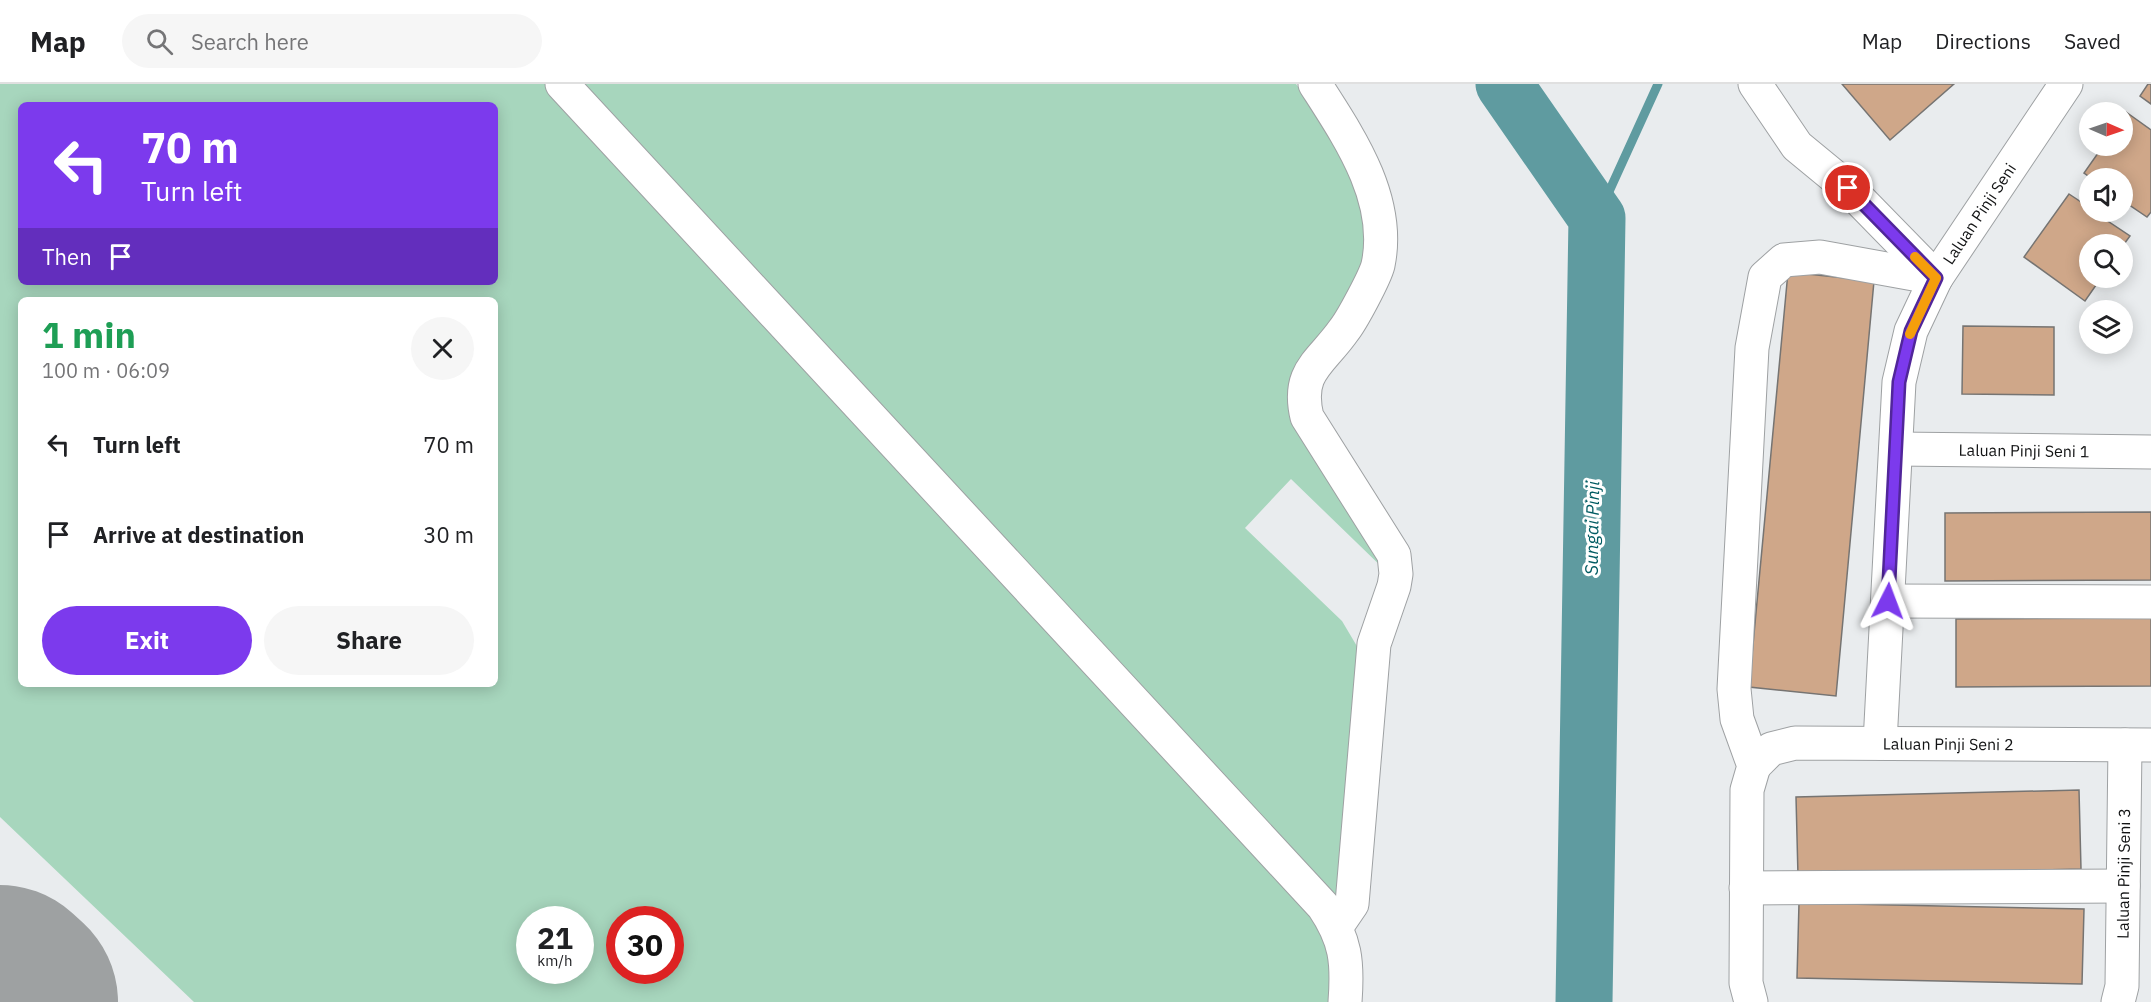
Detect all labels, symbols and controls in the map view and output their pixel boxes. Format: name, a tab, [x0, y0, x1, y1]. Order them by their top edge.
search box	[122, 14, 542, 68]
text: Map	[30, 23, 86, 60]
icon: search	[143, 25, 176, 58]
text: Search here	[191, 27, 309, 56]
text: Map	[1862, 27, 1902, 55]
text: Directions	[1935, 27, 2031, 55]
text: Saved	[2064, 27, 2121, 55]
north arrow	[2079, 102, 2133, 156]
map controls	[2079, 102, 2133, 354]
text: 70 m	[141, 120, 239, 175]
icon: left	[42, 126, 120, 204]
street label: Laluan Pinji Seni	[1938, 159, 2020, 268]
pin	[1822, 162, 1873, 213]
button: sound	[2079, 168, 2133, 222]
icon: arrive	[1831, 171, 1864, 204]
text: Turn left	[141, 173, 242, 208]
button: search	[2079, 234, 2133, 288]
icon: arrive	[104, 240, 137, 273]
text: Then	[42, 242, 92, 271]
button: layers	[2079, 300, 2133, 354]
text: 1 min	[42, 311, 136, 358]
button: close	[411, 317, 474, 380]
text: 100 m · 06:09	[42, 357, 170, 384]
icon: left	[42, 428, 75, 461]
text: Turn left	[93, 430, 181, 459]
text: 70 m	[423, 430, 474, 459]
street label: Laluan Pinji Seni 1	[1959, 440, 2089, 461]
water label: Sungai Pinji	[1580, 480, 1604, 575]
icon: arrive	[42, 518, 75, 551]
text: Arrive at destination	[93, 520, 304, 549]
text: 30 m	[423, 520, 474, 549]
position arrow	[1856, 569, 1920, 633]
button: Exit	[42, 606, 252, 675]
button: Share	[264, 606, 474, 675]
street label: Laluan Pinji Seni 2	[1883, 733, 2014, 754]
street label: Laluan Pinji Seni 3	[2113, 808, 2134, 939]
speed limit sign: 30	[606, 906, 684, 984]
text: 21	[537, 918, 573, 957]
text: km/h	[537, 951, 573, 970]

